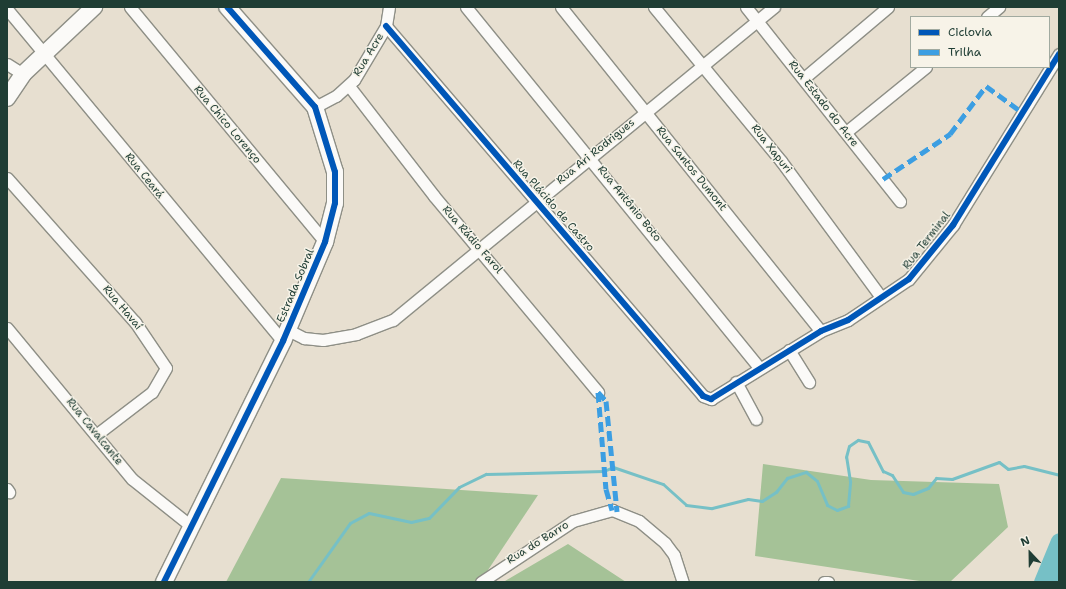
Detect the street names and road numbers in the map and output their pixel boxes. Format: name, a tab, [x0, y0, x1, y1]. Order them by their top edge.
street label: Rua Acre	[351, 31, 387, 79]
street label: Rua Estado do Acre	[785, 58, 861, 150]
street label: Rua Chico Lorenço	[191, 83, 263, 167]
street label: Rua Ari Rodrigues	[554, 116, 638, 188]
street label: Rua Xapuri	[748, 122, 794, 176]
street label: Rua Santos Dumont	[653, 124, 729, 214]
street label: Rua Ceará	[122, 151, 166, 201]
street label: Rua Plácido de Castro	[509, 157, 597, 255]
street label: Rua Antônio Boto	[594, 163, 664, 245]
street label: Rua Rádio Farol	[439, 203, 505, 277]
street label: Rua Terminal	[900, 209, 954, 273]
street label: Estrada Sobral	[275, 247, 317, 325]
street label: Rua Havaí	[100, 283, 144, 333]
street label: Rua Cavalcante	[63, 396, 125, 468]
street label: Rua do Barro	[505, 519, 571, 567]

